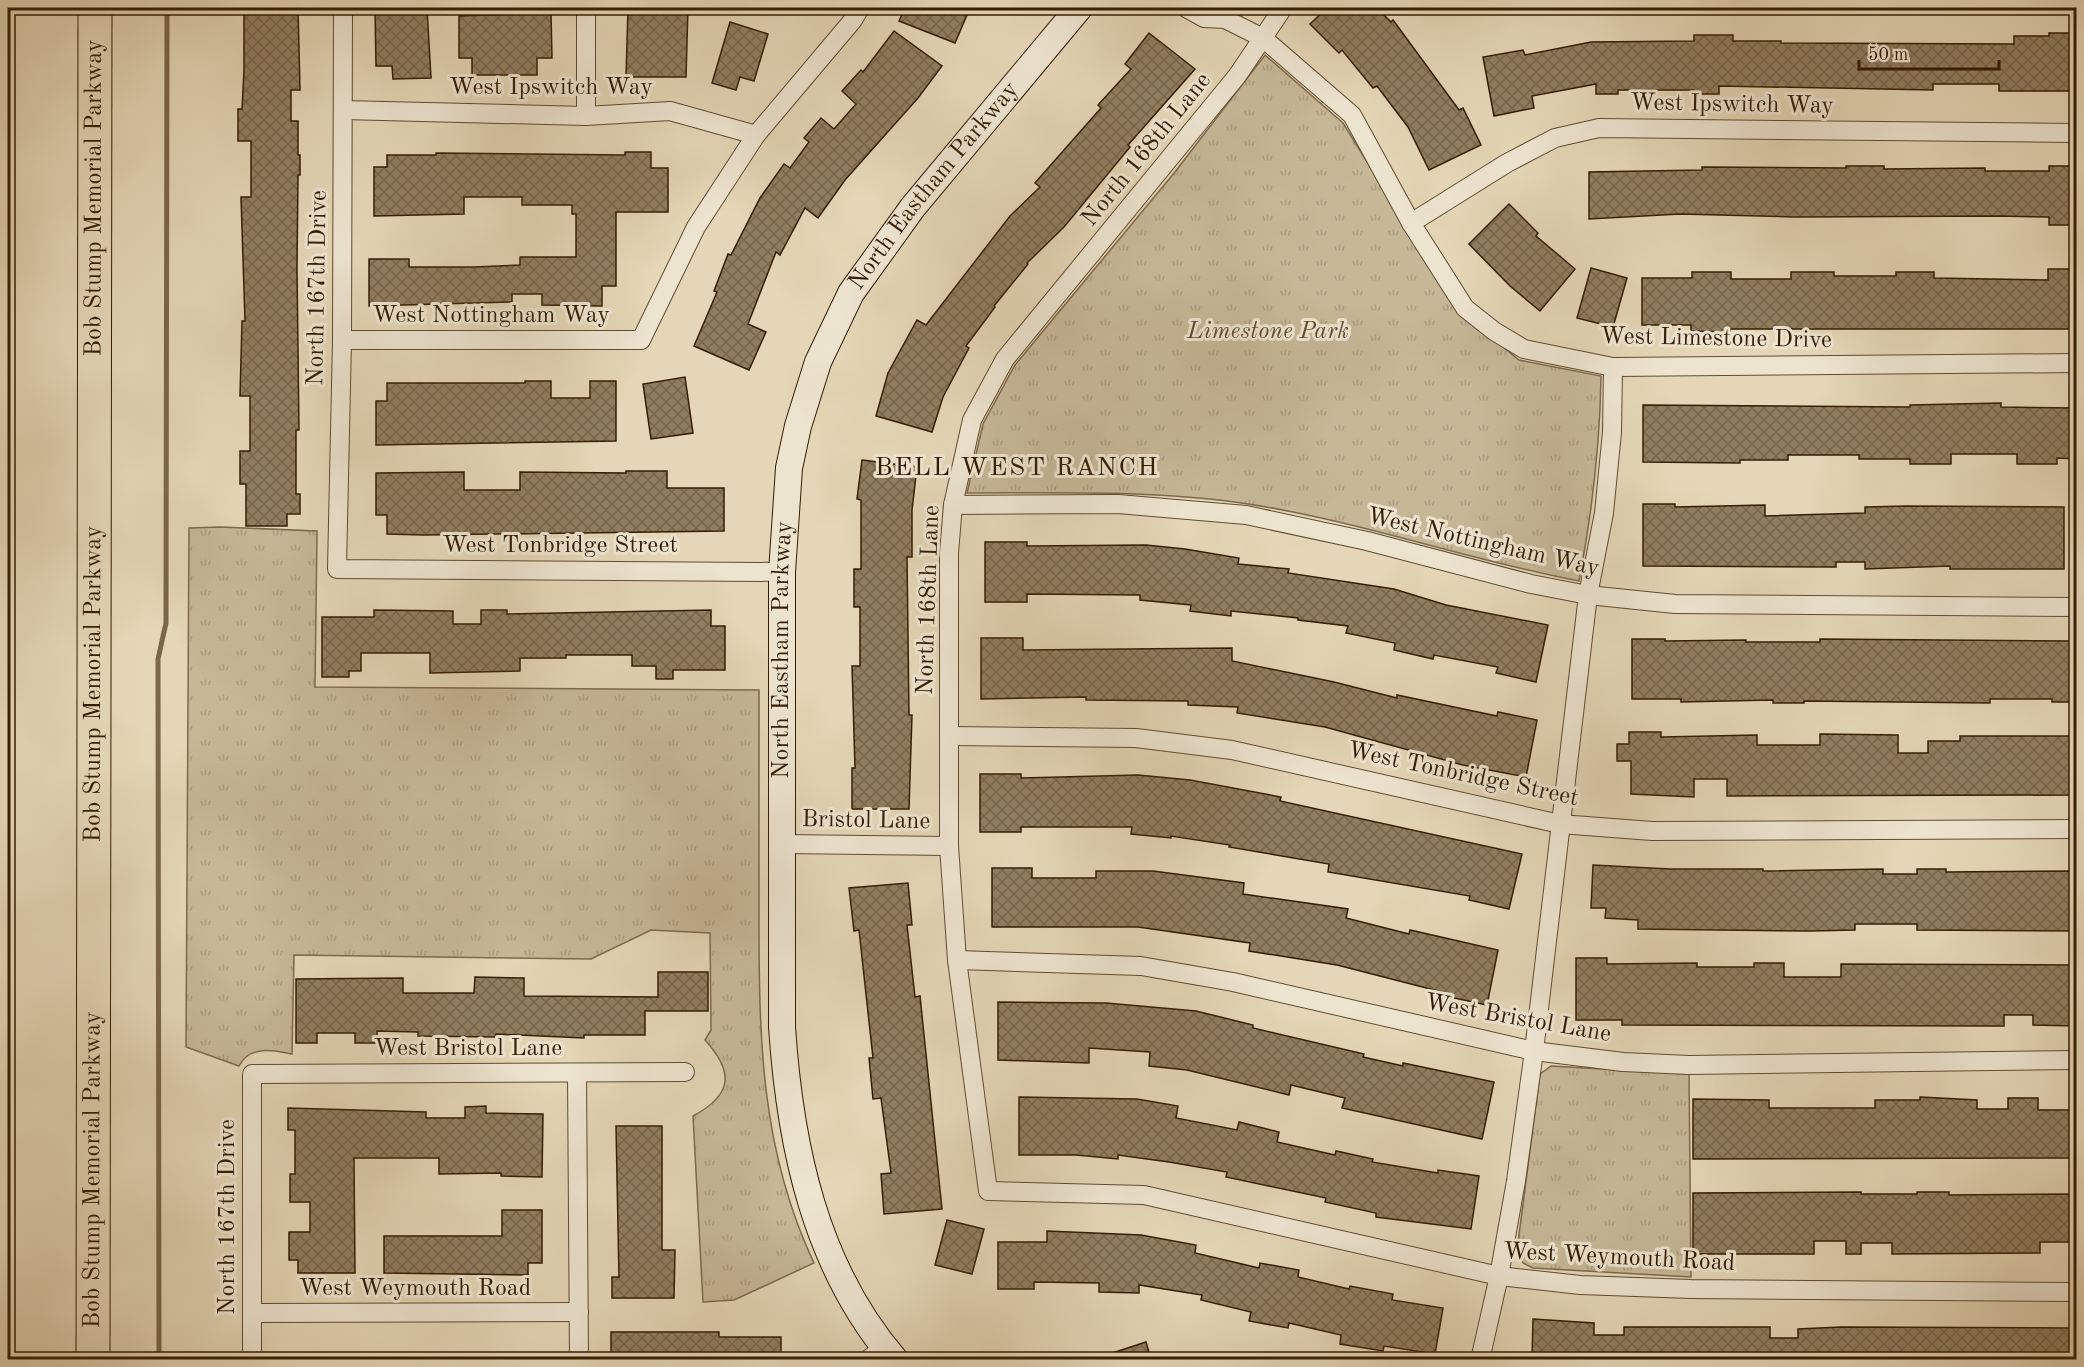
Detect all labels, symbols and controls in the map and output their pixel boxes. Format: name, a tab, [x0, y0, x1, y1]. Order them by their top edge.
scale bar	[1859, 33, 1998, 71]
street label: Bob Stump Memorial Parkway	[82, 39, 107, 356]
text: 50 m	[1868, 46, 1908, 64]
street label: North 168th Lane	[1078, 69, 1216, 231]
street label: West Ipswitch Way	[449, 76, 653, 100]
street label: North Eastham Parkway	[845, 78, 1024, 295]
street label: West Ipswitch Way	[1630, 91, 1834, 119]
street label: North 167th Drive	[304, 190, 332, 386]
street label: West Nottingham Way	[372, 304, 610, 328]
park label: Limestone Park	[1186, 320, 1349, 344]
street label: West Limestone Drive	[1600, 325, 1832, 353]
district label: BELL WEST RANCH	[875, 455, 1159, 481]
street label: North 168th Lane	[914, 504, 944, 696]
street label: West Nottingham Way	[1364, 505, 1602, 582]
street label: North Eastham Parkway	[770, 520, 797, 779]
street label: Bob Stump Memorial Parkway	[82, 525, 106, 842]
street label: West Tonbridge Street	[442, 534, 678, 558]
street label: West Tonbridge Street	[1345, 739, 1581, 811]
street label: Bristol Lane	[801, 808, 931, 834]
street label: West Bristol Lane	[1423, 991, 1613, 1047]
street label: Bob Stump Memorial Parkway	[81, 1011, 106, 1328]
street label: West Bristol Lane	[374, 1037, 562, 1061]
street label: North 167th Drive	[216, 1119, 240, 1315]
street label: West Weymouth Road	[1502, 1240, 1736, 1276]
street label: West Weymouth Road	[299, 1277, 531, 1301]

